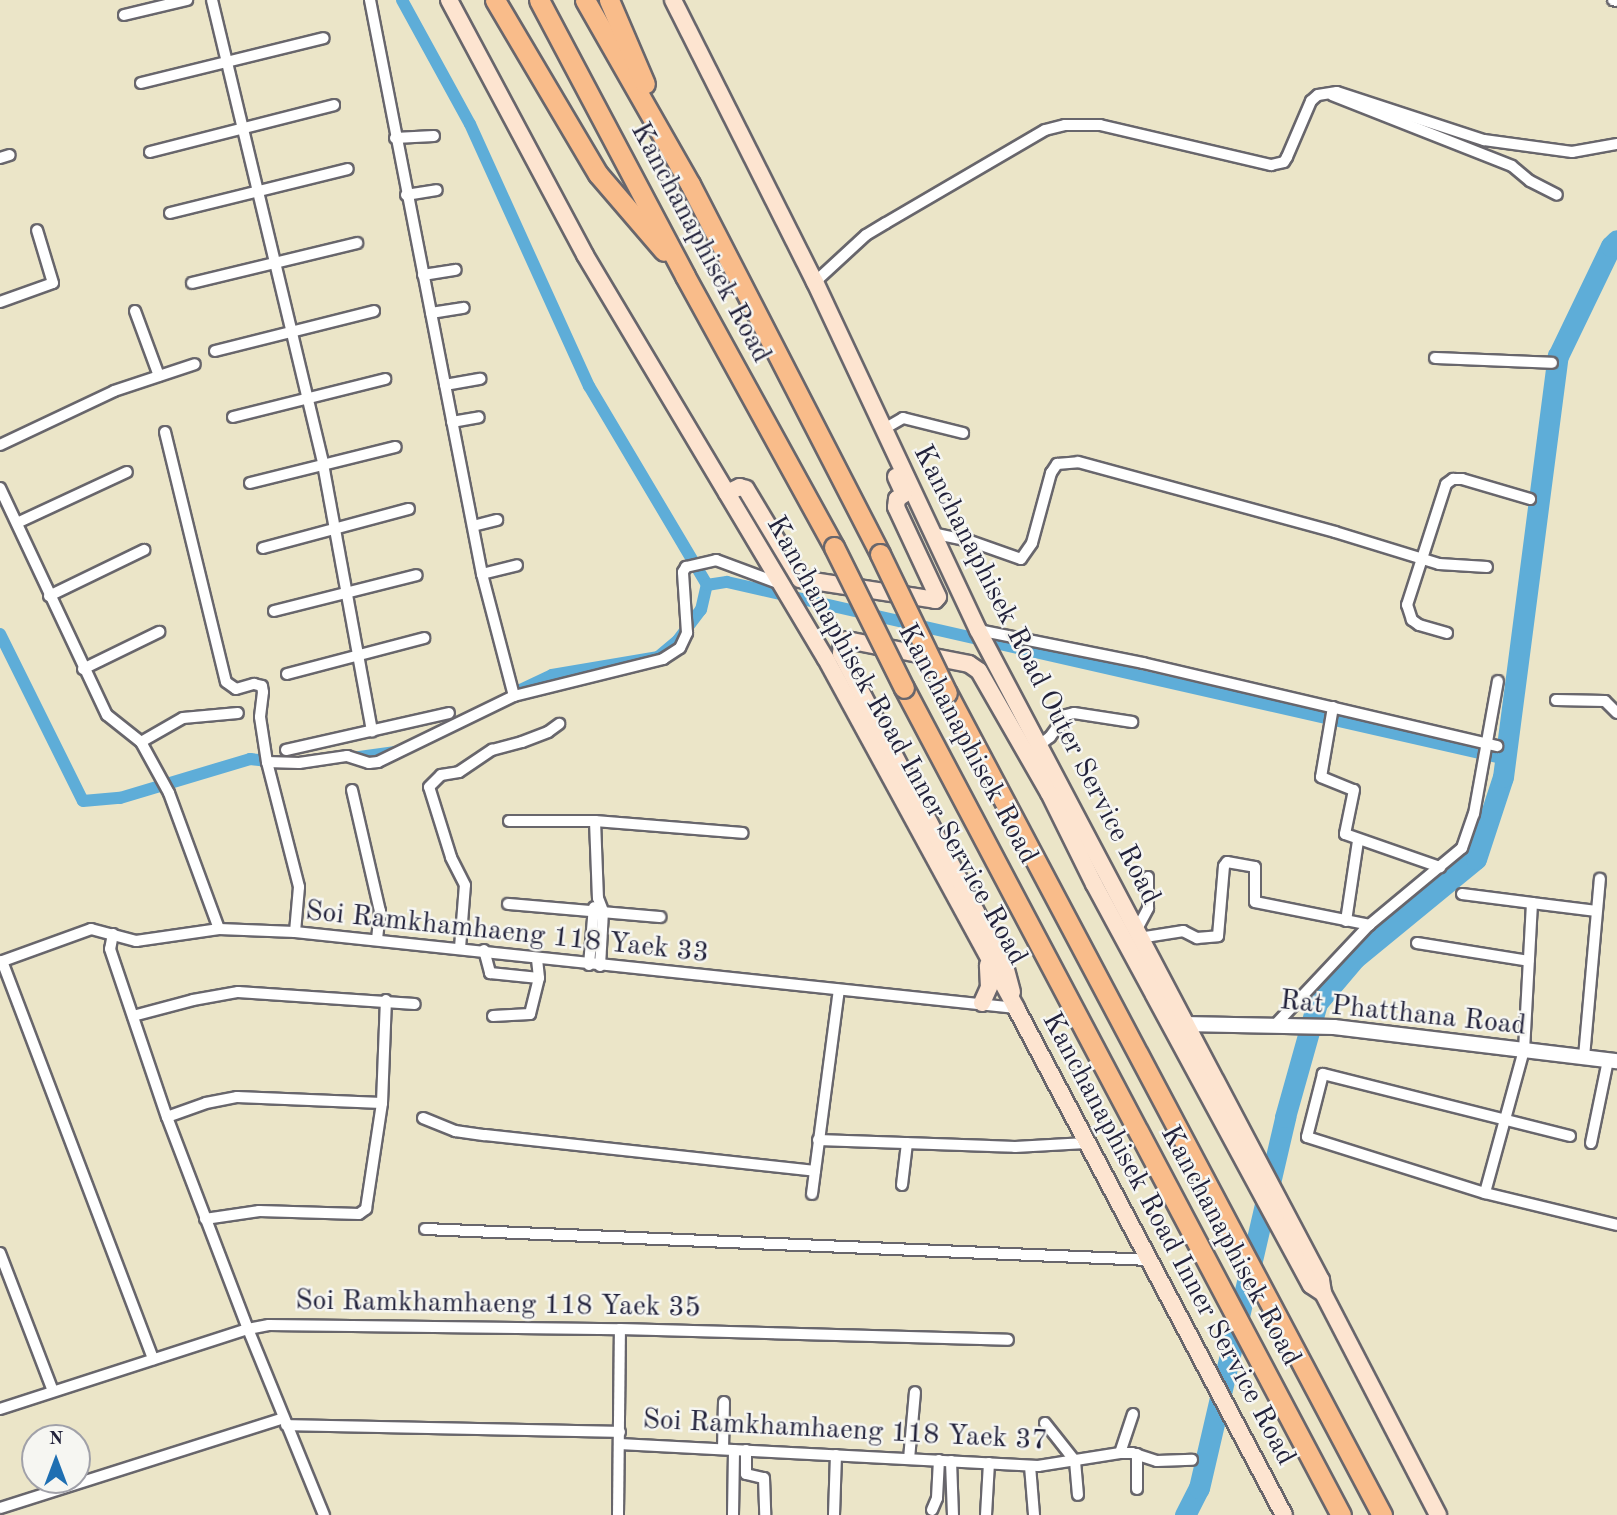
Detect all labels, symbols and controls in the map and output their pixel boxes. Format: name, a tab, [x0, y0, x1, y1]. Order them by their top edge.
street label: Kanchanaphisek Road	[622, 117, 778, 369]
street label: Kanchanaphisek Road Outer Service Road	[905, 440, 1167, 910]
street label: Kanchanaphisek Road Inner Service Road	[758, 511, 1034, 971]
street label: Kanchanaphisek Road	[889, 618, 1045, 870]
street label: Soi Ramkhamhaeng 118 Yaek 33	[304, 895, 710, 971]
street label: Rat Phatthana Road	[1278, 984, 1528, 1044]
street label: Kanchanaphisek Road Inner Service Road	[1034, 1007, 1302, 1471]
street label: Kanchanaphisek Road	[1152, 1120, 1308, 1372]
street label: Soi Ramkhamhaeng 118 Yaek 35	[295, 1285, 701, 1325]
street label: Soi Ramkhamhaeng 118 Yaek 37	[642, 1404, 1048, 1458]
north arrow	[21, 1424, 91, 1494]
text: N	[49, 1430, 63, 1449]

